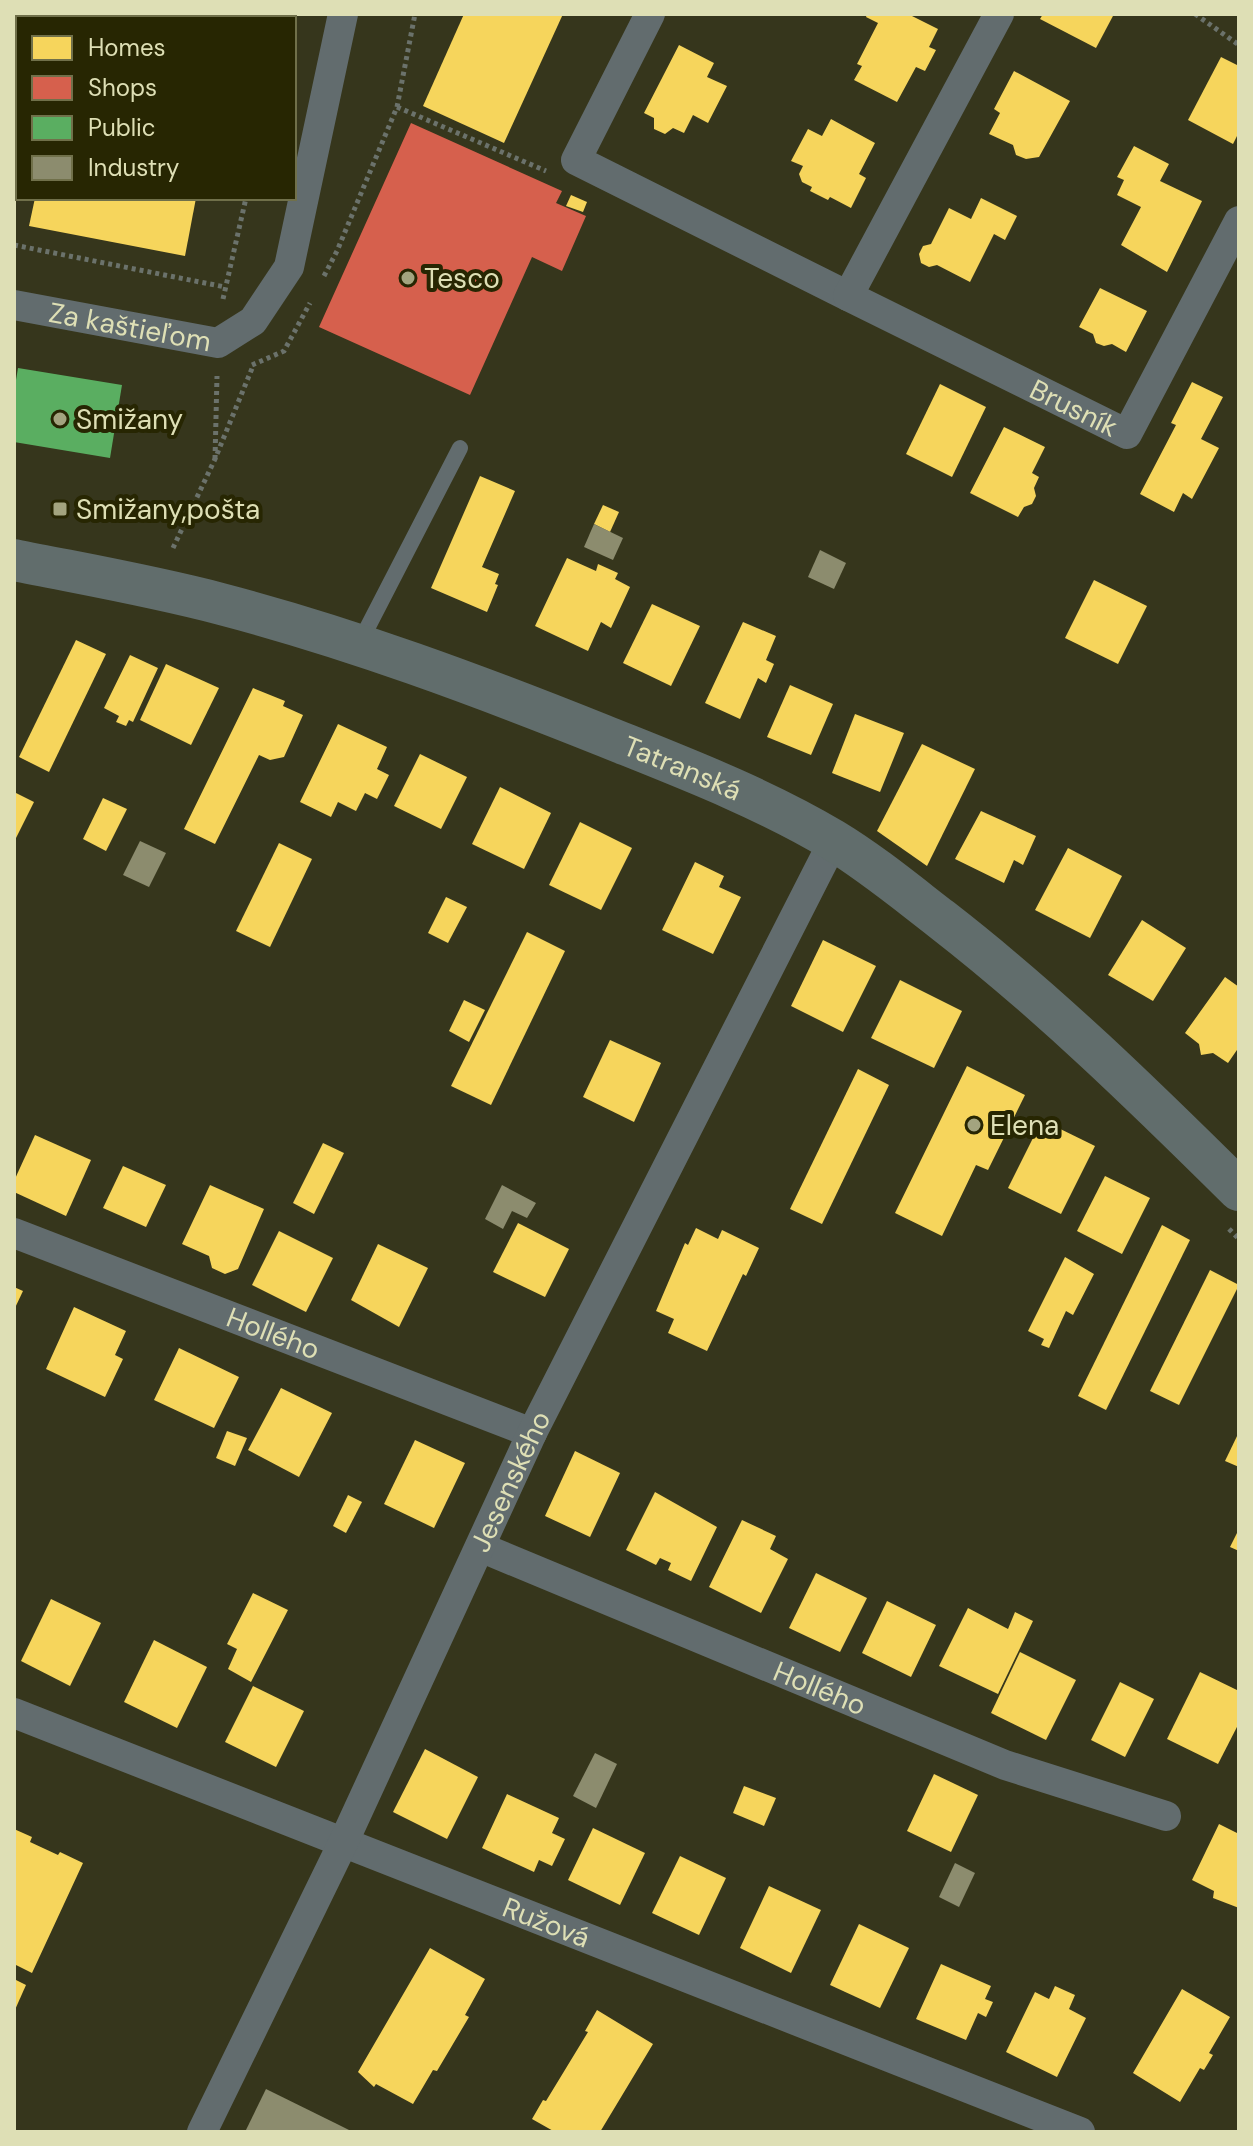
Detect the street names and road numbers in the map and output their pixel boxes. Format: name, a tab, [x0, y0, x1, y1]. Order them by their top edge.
street label: Za kaštieľom	[46, 294, 214, 360]
street label: Brusník	[1024, 371, 1124, 446]
street label: Tatranská	[618, 728, 747, 810]
street label: Hollého	[221, 1299, 325, 1368]
street label: Jesenského	[462, 1404, 559, 1558]
street label: Hollého	[768, 1653, 871, 1724]
street label: Ružová	[497, 1889, 595, 1957]

